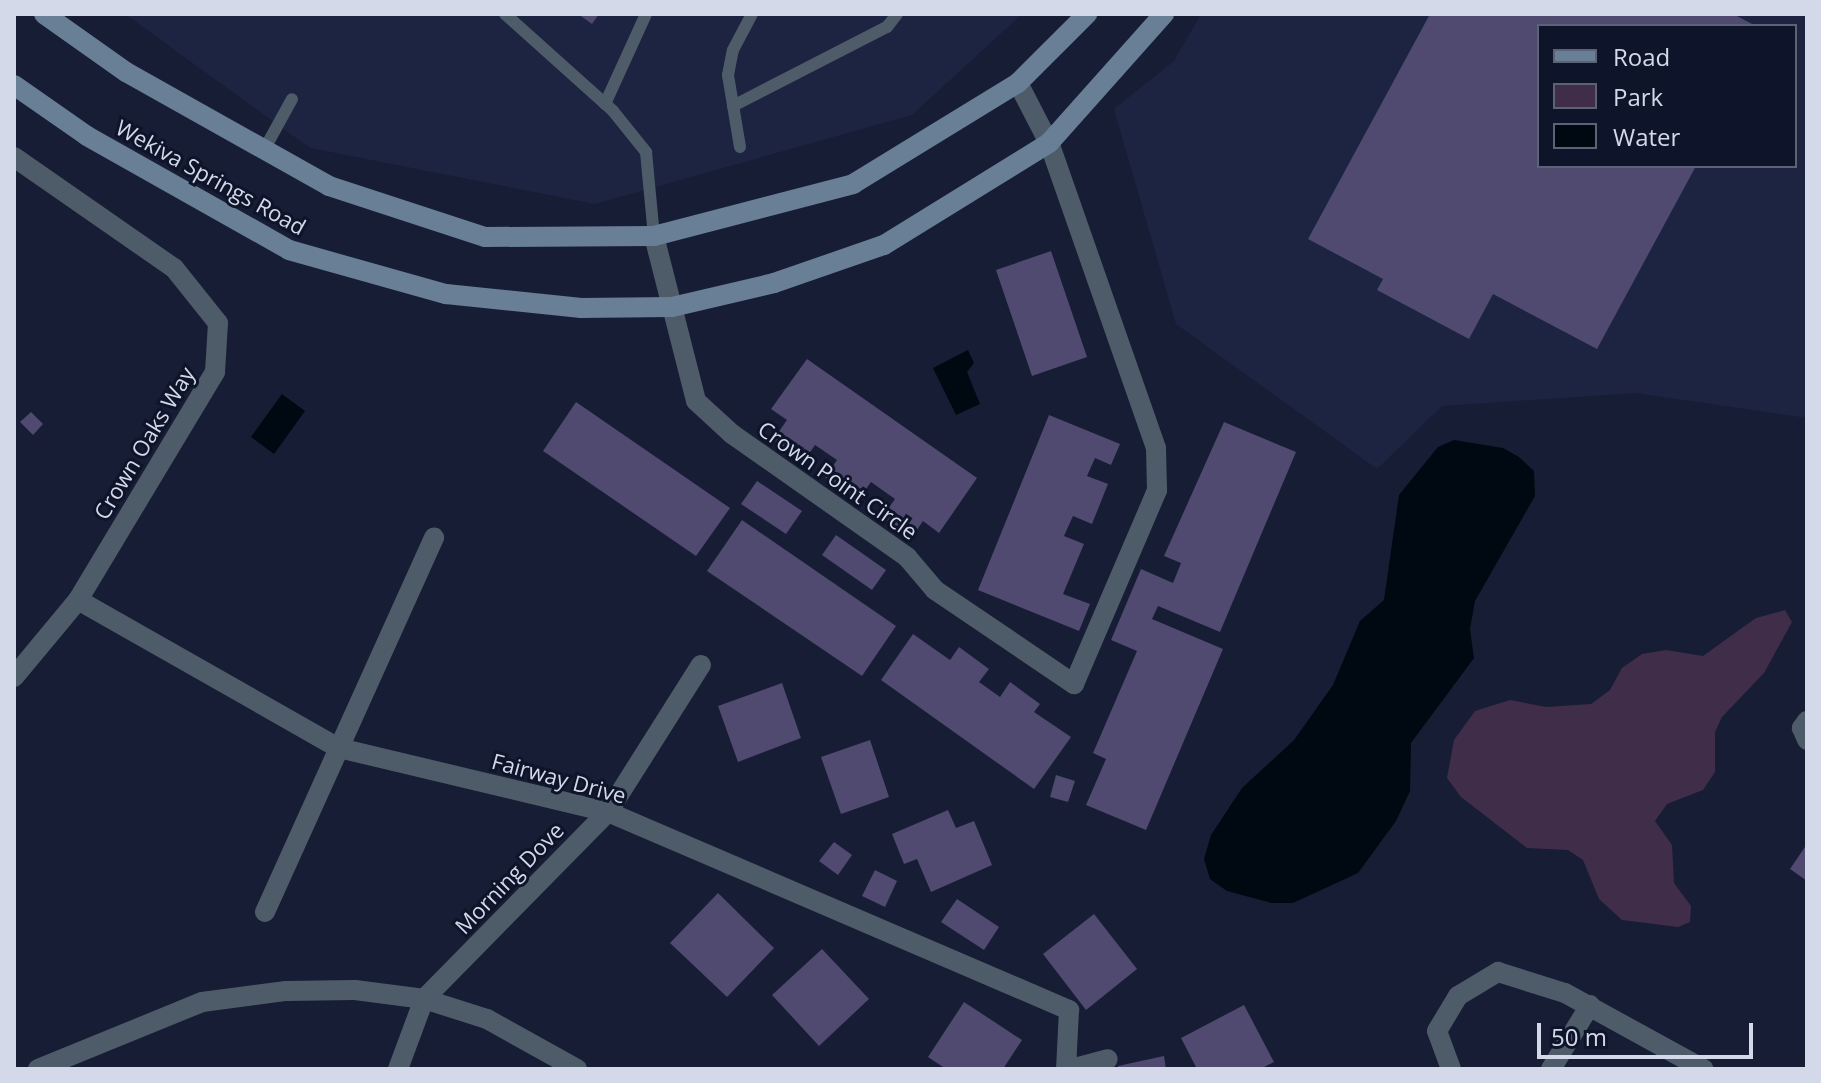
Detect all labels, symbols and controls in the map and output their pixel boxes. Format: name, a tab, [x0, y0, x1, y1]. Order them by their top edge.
legend	[1537, 24, 1797, 168]
text: Road	[1613, 40, 1670, 73]
text: Park	[1613, 80, 1663, 113]
street label: Wekiva Springs Road	[111, 114, 311, 240]
text: Water	[1613, 120, 1680, 153]
street label: Crown Oaks Way	[88, 362, 200, 524]
street label: Crown Point Circle	[753, 415, 923, 545]
street label: Fairway Drive	[489, 747, 629, 809]
street label: Morning Dove	[449, 817, 569, 939]
scale bar	[1541, 1007, 1757, 1057]
text: 50 m	[1551, 1020, 1607, 1053]

